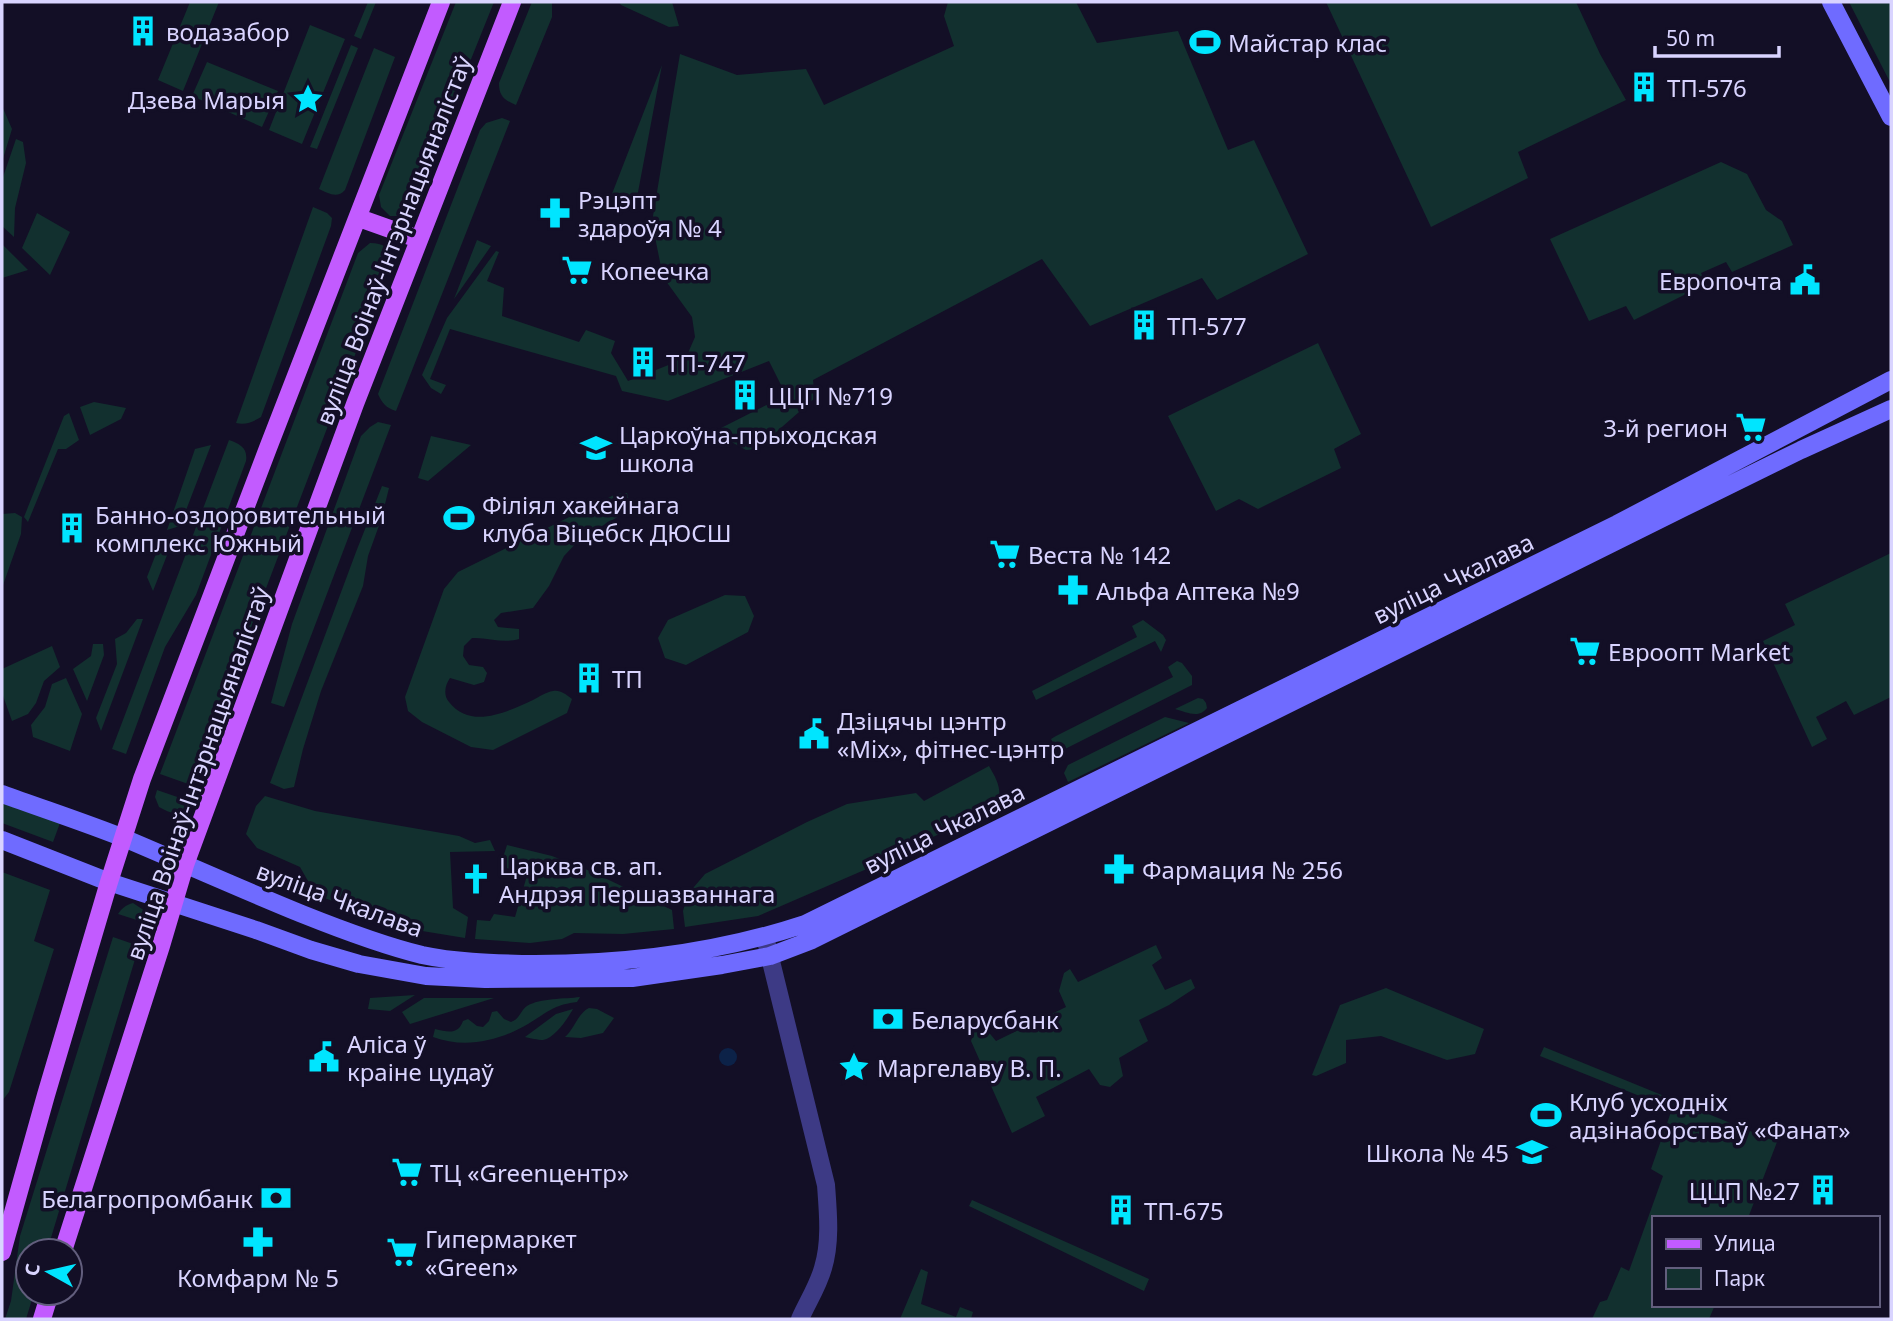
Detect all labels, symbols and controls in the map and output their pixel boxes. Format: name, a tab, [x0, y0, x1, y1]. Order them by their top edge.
building icon: водазабор	[126, 14, 160, 48]
scale bar	[1655, 14, 1779, 58]
place label: водазабор	[166, 15, 290, 48]
text: 50 m	[1666, 24, 1715, 52]
sports icon: Майстар клас	[1188, 25, 1222, 59]
place label: Майстар клас	[1228, 26, 1387, 59]
street label: вуліца Воінаў-Інтэрнацыяналістаў	[307, 50, 479, 430]
building icon: ТП-576	[1627, 70, 1661, 104]
place label: ТП-576	[1667, 71, 1747, 104]
place icon: Дзева Марыя	[291, 82, 325, 116]
place label: Дзева Марыя	[128, 83, 285, 116]
place label: Рэцэпт здароўя № 4	[578, 183, 722, 244]
pharmacy icon: Рэцэпт здароўя № 4	[538, 196, 572, 230]
supermarket icon: Копеечка	[560, 253, 594, 287]
place label: Копеечка	[600, 254, 709, 287]
public building icon: Европочта	[1788, 263, 1822, 297]
place label: Европочта	[1659, 264, 1782, 297]
building icon: ТП-577	[1127, 308, 1161, 342]
place label: ТП-577	[1167, 309, 1247, 342]
building icon: ТП-747	[626, 345, 660, 379]
place label: ТП-747	[666, 346, 746, 379]
building icon: ЦЦП №719	[728, 378, 762, 412]
place label: ЦЦП №719	[768, 379, 893, 412]
supermarket icon: 3-й регион	[1734, 410, 1768, 444]
place label: 3-й регион	[1603, 411, 1728, 444]
place label: Царкоўна-прыходская школа	[619, 418, 878, 479]
school or university icon: Царкоўна-прыходская школа	[579, 431, 613, 465]
place label: Філіял хакейнага клуба Віцебск ДЮСШ	[482, 488, 731, 549]
place label: Банно-оздоровительный комплекс Южный	[95, 498, 386, 559]
sports icon: Філіял хакейнага клуба Віцебск ДЮСШ	[442, 501, 476, 535]
building icon: Банно-оздоровительный комплекс Южный	[55, 511, 89, 545]
street label: вуліца Чкалава	[1367, 525, 1539, 631]
supermarket icon: Веста № 142	[988, 537, 1022, 571]
place label: Веста № 142	[1028, 538, 1171, 571]
pharmacy icon: Альфа Аптека №9	[1056, 573, 1090, 607]
place label: Альфа Аптека №9	[1096, 574, 1300, 607]
street label: вуліца Воінаў-Інтэрнацыяналістаў	[117, 581, 277, 964]
supermarket icon: Евроопт Market	[1568, 634, 1602, 668]
place label: Евроопт Market	[1608, 635, 1790, 668]
building icon: ТП	[572, 661, 606, 695]
place label: ТП	[612, 662, 643, 695]
place label: Дзіцячы цэнтр «Mix», фітнес-цэнтр	[837, 704, 1064, 765]
public building icon: Дзіцячы цэнтр «Mix», фітнес-цэнтр	[797, 717, 831, 751]
street label: вуліца Чкалава	[858, 775, 1030, 881]
place label: Царква св. ап. Андрэя Першазваннага	[499, 849, 775, 910]
pharmacy icon: Фармация № 256	[1102, 852, 1136, 886]
place label: Фармация № 256	[1142, 853, 1343, 886]
street label: вуліца Чкалава	[252, 854, 428, 944]
church icon: Царква св. ап. Андрэя Першазваннага	[459, 862, 493, 896]
bank icon: Беларусбанк	[871, 1002, 905, 1036]
place label: Беларусбанк	[911, 1003, 1059, 1036]
place label: Аліса ў краіне цудаў	[347, 1027, 494, 1088]
public building icon: Аліса ў краіне цудаў	[307, 1040, 341, 1074]
place icon: Маргелаву В. П.	[837, 1050, 871, 1084]
place label: Маргелаву В. П.	[877, 1051, 1062, 1084]
place label: Клуб усходніх адзінаборстваў «Фанат»	[1569, 1085, 1851, 1146]
sports icon: Клуб усходніх адзінаборстваў «Фанат»	[1529, 1098, 1563, 1132]
school or university icon: Школа № 45	[1515, 1135, 1549, 1169]
place label: Школа № 45	[1366, 1136, 1509, 1169]
supermarket icon: ТЦ «Greenцентр»	[390, 1155, 424, 1189]
place label: ТЦ «Greenцентр»	[430, 1156, 629, 1189]
building icon: ЦЦП №27	[1806, 1173, 1840, 1207]
place label: ЦЦП №27	[1689, 1174, 1800, 1207]
bank icon: Белагропромбанк	[259, 1181, 293, 1215]
place label: Белагропромбанк	[41, 1182, 253, 1215]
building icon: ТП-675	[1104, 1193, 1138, 1227]
place label: ТП-675	[1144, 1194, 1224, 1227]
legend	[1652, 1216, 1879, 1307]
place label: Гипермаркет «Green»	[425, 1222, 577, 1283]
pharmacy icon: Комфарм № 5	[241, 1225, 275, 1259]
text: Улица	[1714, 1229, 1776, 1257]
supermarket icon: Гипермаркет «Green»	[385, 1235, 419, 1269]
north arrow	[14, 1237, 84, 1307]
place label: Комфарм № 5	[177, 1261, 339, 1294]
text: С	[18, 1262, 46, 1278]
text: Парк	[1714, 1264, 1765, 1292]

